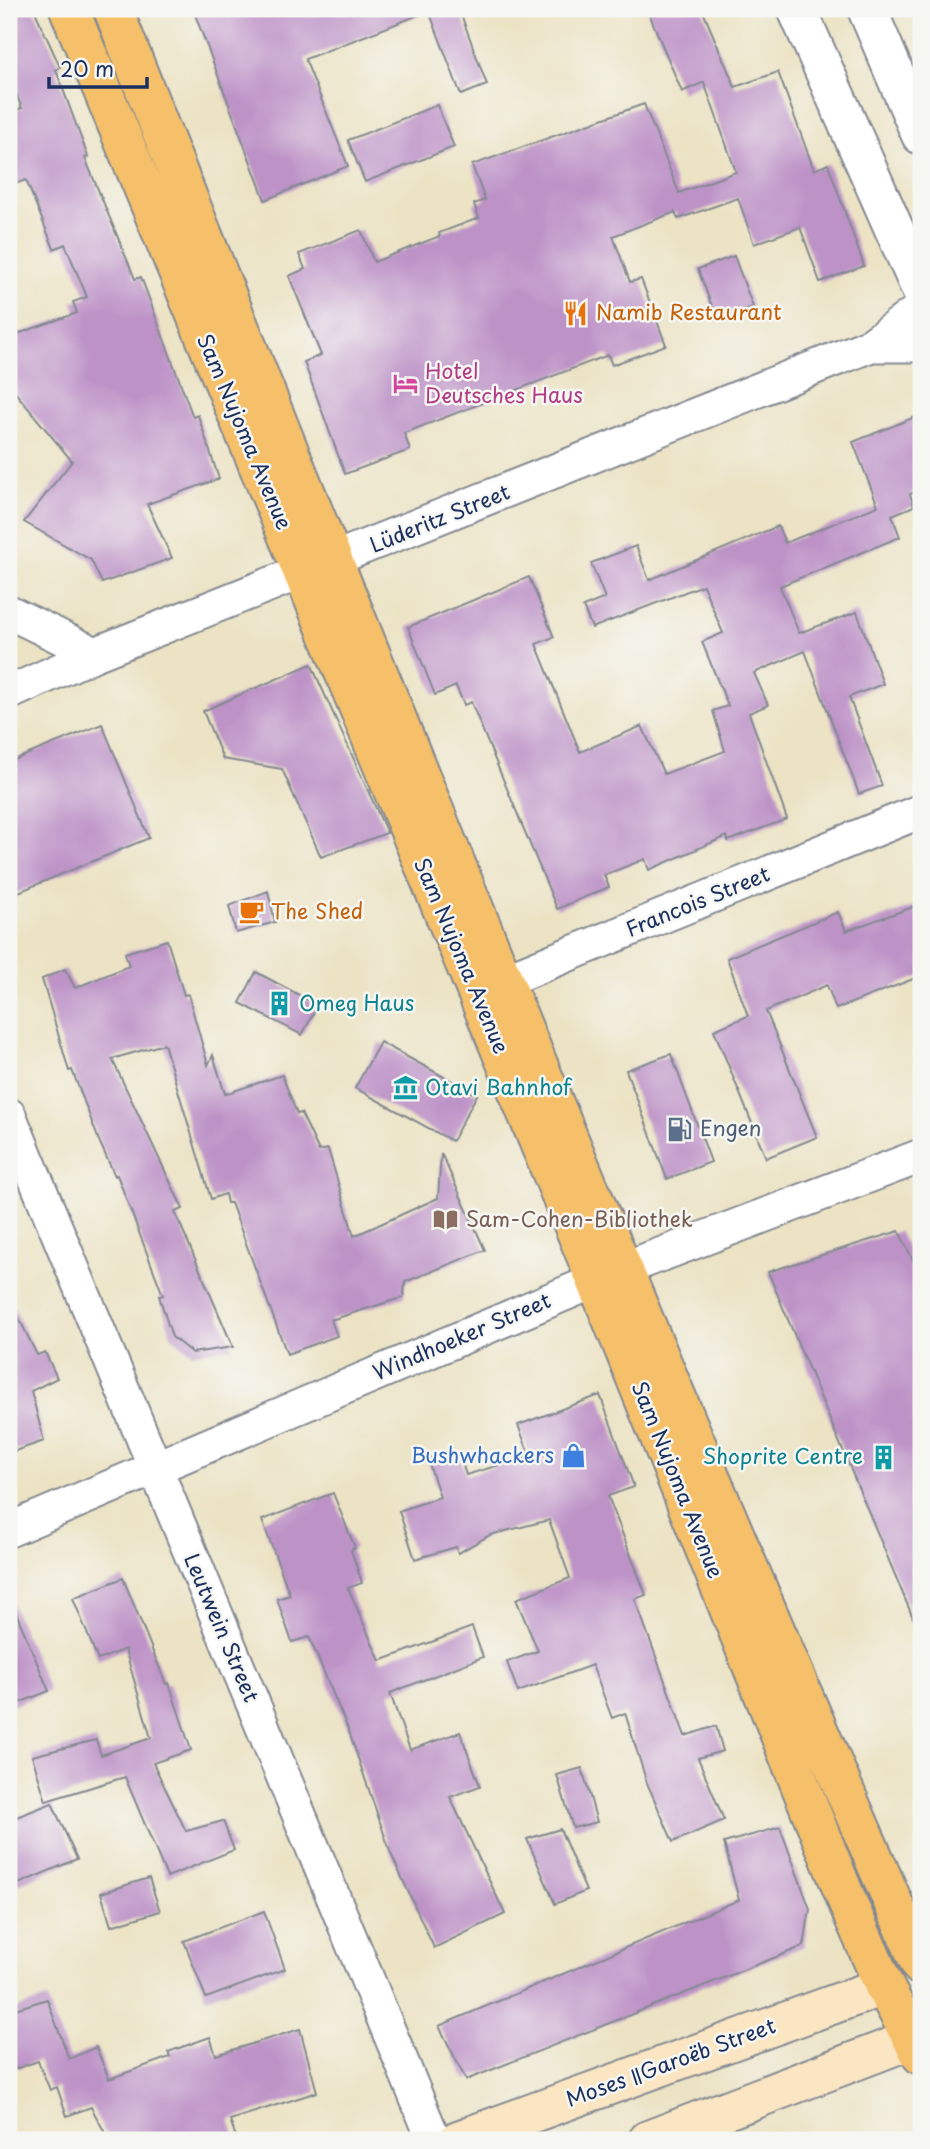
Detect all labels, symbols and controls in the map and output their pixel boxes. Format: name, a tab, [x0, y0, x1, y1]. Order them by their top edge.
scale bar	[49, 46, 147, 90]
text: 20 m	[60, 52, 114, 84]
place label: Namib Restaurant	[596, 295, 782, 327]
restaurant icon: Namib Restaurant	[562, 299, 590, 327]
street label: Sam Nujoma Avenue	[190, 328, 302, 534]
place label: Hotel Deutsches Haus	[425, 354, 583, 410]
hotel icon: Hotel Deutsches Haus	[391, 370, 419, 398]
street label: Lüderitz Street	[364, 474, 514, 560]
street label: Sam Nujoma Avenue	[407, 852, 519, 1058]
street label: Francois Street	[620, 857, 774, 944]
place label: The Shed	[271, 894, 363, 926]
cafe icon: The Shed	[237, 898, 265, 926]
place label: Omeg Haus	[299, 986, 414, 1018]
building icon: Omeg Haus	[265, 990, 293, 1018]
place label: Otavi Bahnhof	[425, 1070, 573, 1102]
museum icon: Otavi Bahnhof	[391, 1074, 419, 1102]
place label: Engen	[700, 1111, 761, 1143]
fuel station icon: Engen	[666, 1115, 694, 1143]
place label: Sam-Cohen-Bibliothek	[466, 1202, 693, 1234]
library icon: Sam-Cohen-Bibliothek	[432, 1206, 460, 1234]
street label: Windhoeker Street	[367, 1283, 555, 1387]
street label: Sam Nujoma Avenue	[625, 1376, 733, 1582]
place label: Bushwhackers	[411, 1438, 554, 1470]
place label: Shoprite Centre	[703, 1439, 863, 1471]
shop icon: Bushwhackers	[560, 1442, 588, 1470]
building icon: Shoprite Centre	[869, 1443, 897, 1471]
street label: Leutwein Street	[177, 1548, 269, 1707]
street label: Moses ǁGaroëb Street	[561, 2008, 780, 2114]

